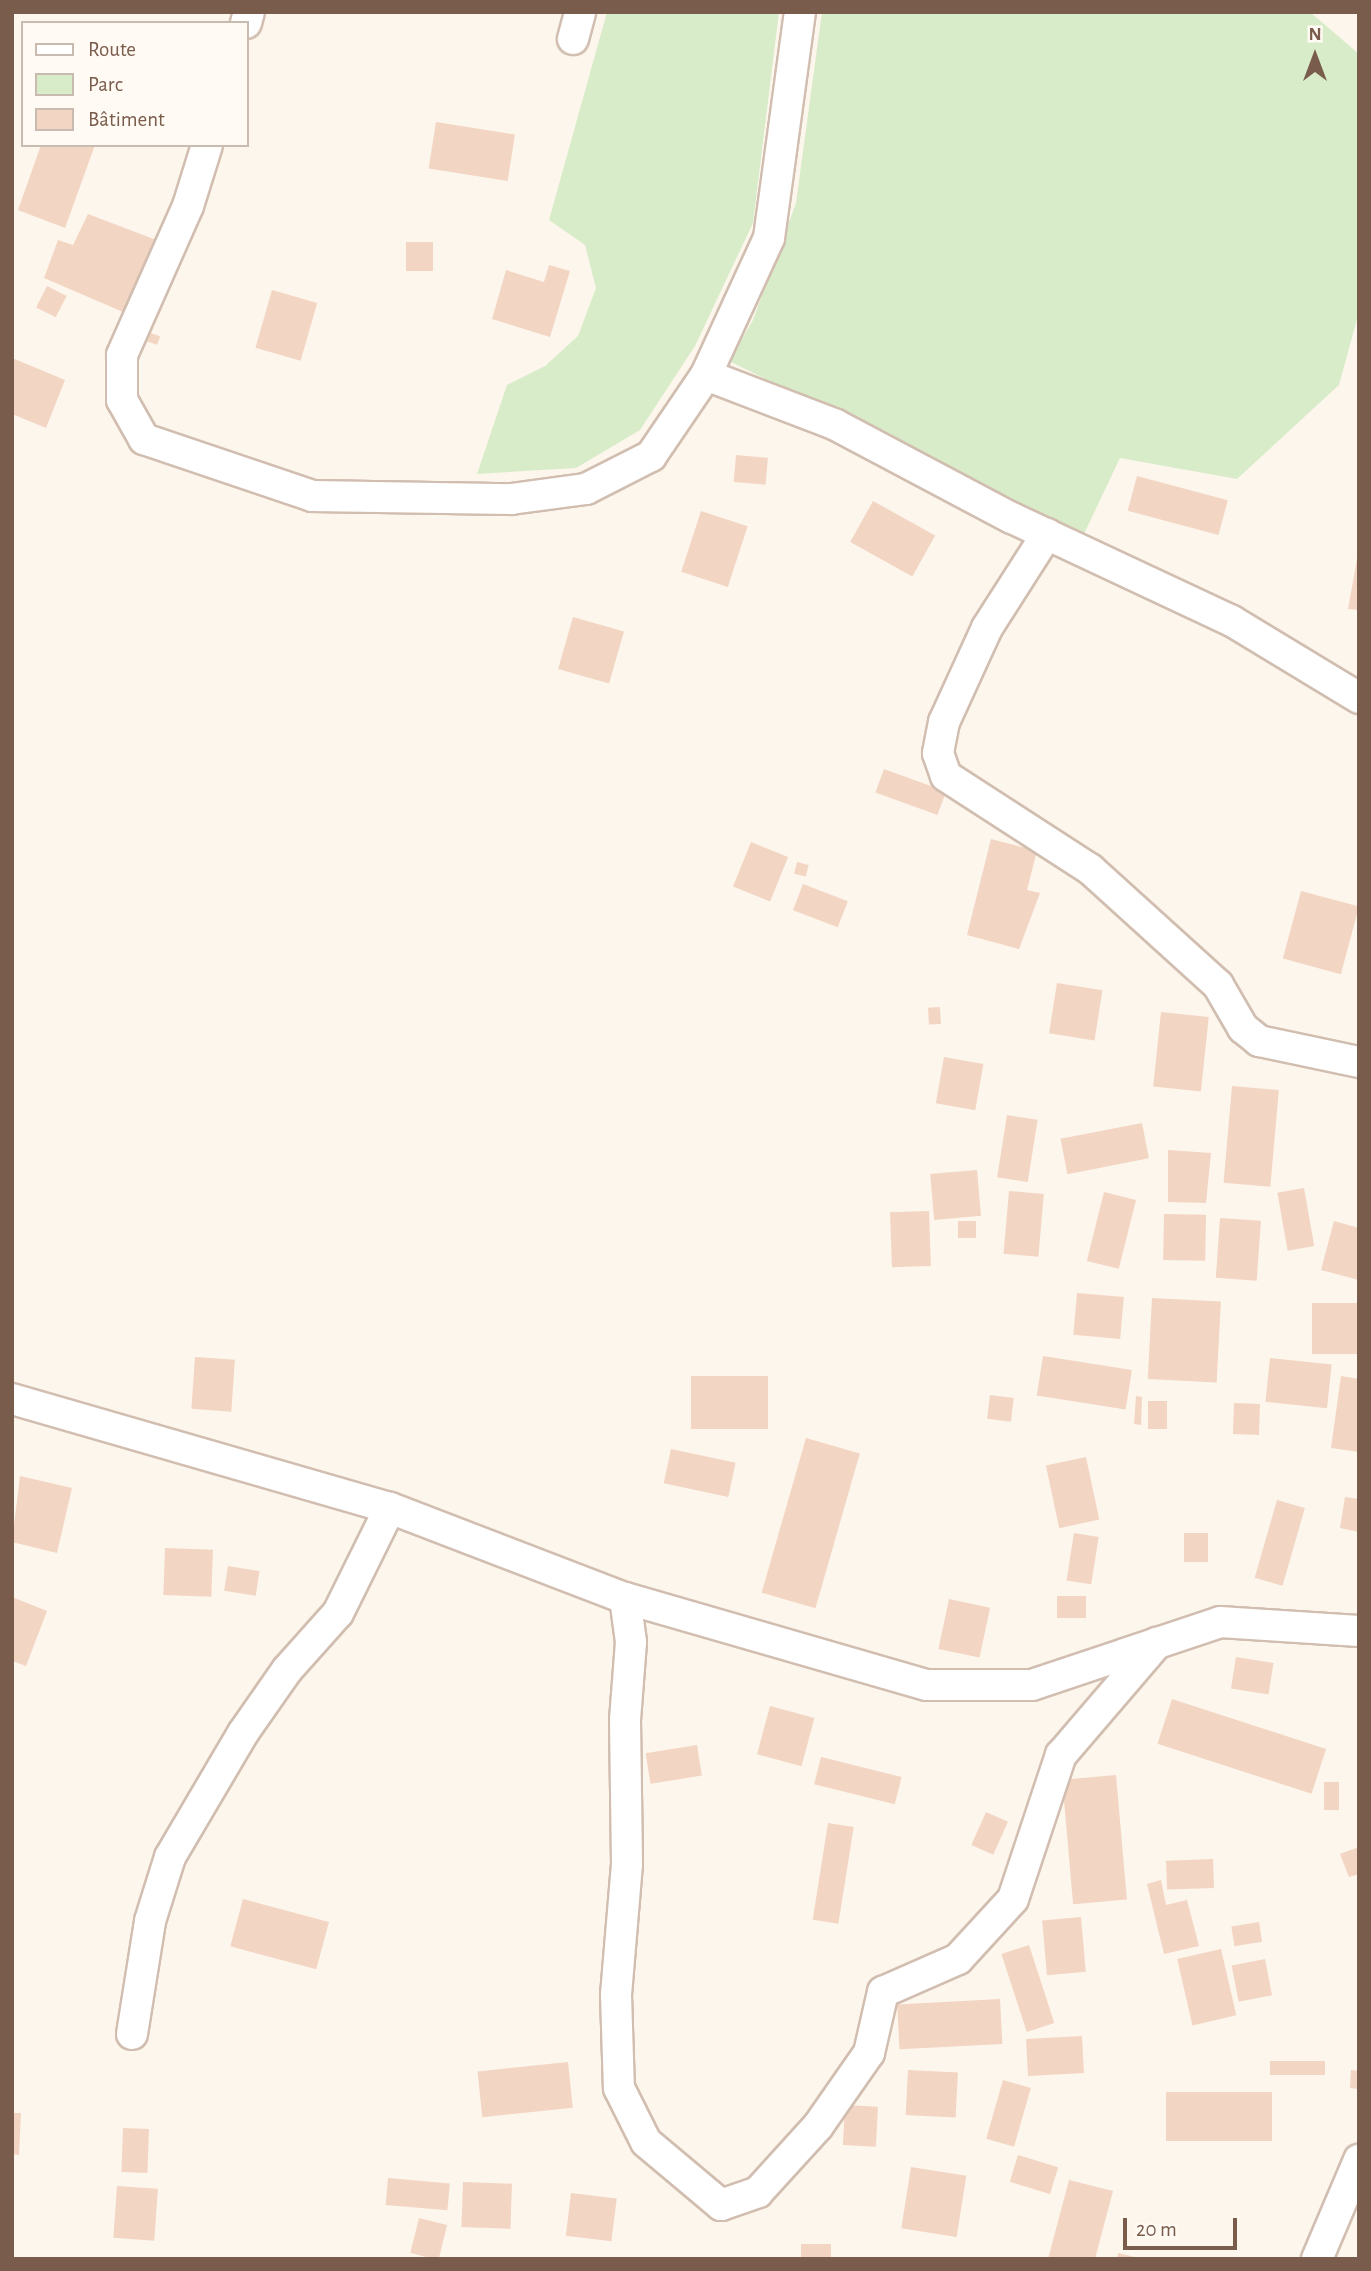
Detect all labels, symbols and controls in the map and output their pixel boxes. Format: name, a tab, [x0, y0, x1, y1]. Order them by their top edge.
legend	[21, 21, 248, 147]
north arrow	[1280, 21, 1350, 91]
text: N	[1308, 25, 1322, 44]
text: Route	[88, 39, 136, 60]
text: Parc	[88, 74, 123, 95]
text: Bâtiment	[88, 109, 165, 130]
scale bar	[1126, 2204, 1240, 2248]
text: 20 m	[1136, 2219, 1177, 2240]

